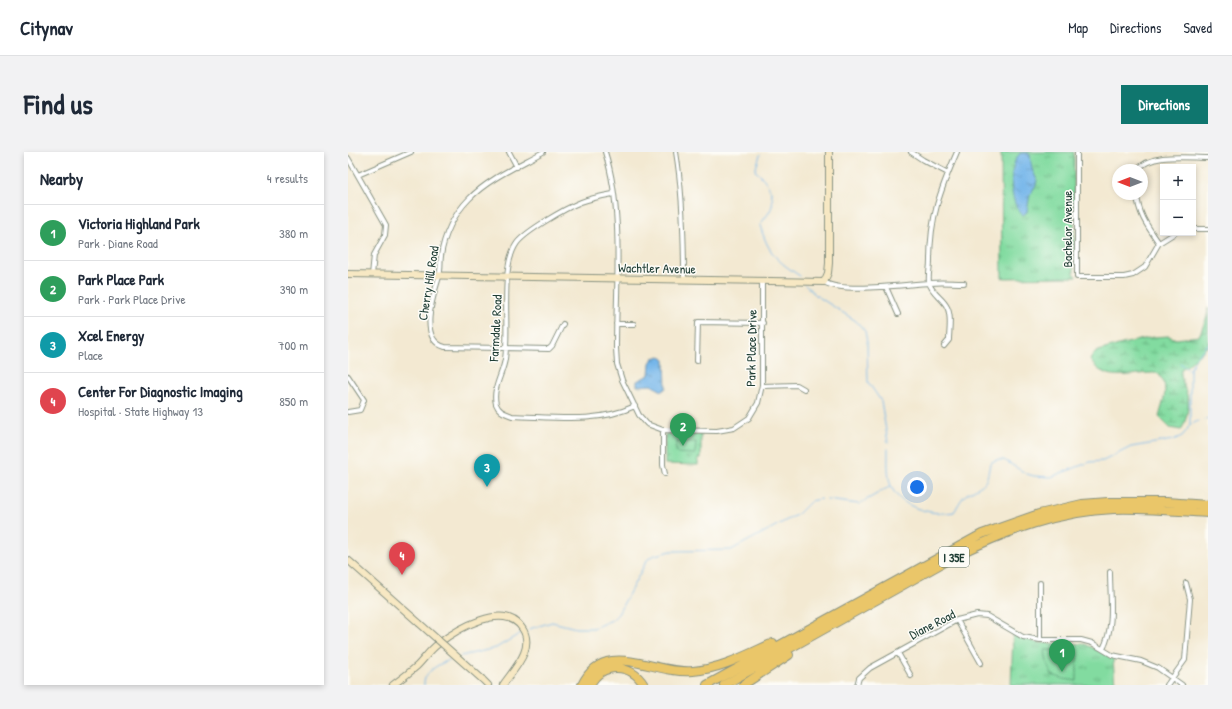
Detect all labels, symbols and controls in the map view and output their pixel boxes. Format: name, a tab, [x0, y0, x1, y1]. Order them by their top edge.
text: Citynav	[20, 15, 73, 41]
text: Map	[1068, 18, 1088, 37]
text: Directions	[1110, 18, 1161, 37]
text: Saved	[1183, 18, 1212, 37]
text: Find us	[24, 85, 93, 123]
button: Directions	[1121, 85, 1208, 124]
north arrow	[1112, 164, 1148, 200]
map controls	[1160, 164, 1196, 236]
button: +	[1160, 164, 1196, 200]
text: Nearby	[40, 167, 83, 190]
text: 4 results	[267, 169, 308, 187]
street label: Bachelor Avenue	[1058, 190, 1076, 268]
button: −	[1160, 200, 1196, 236]
text: Victoria Highland Park	[78, 213, 200, 234]
text: 1	[51, 224, 55, 242]
text: 380 m	[279, 224, 308, 242]
text: Park · Diane Road	[78, 234, 158, 252]
street label: Cherry Hill Road	[413, 244, 443, 322]
street label: Wachtler Avenue	[618, 258, 696, 278]
text: Park Place Park	[78, 269, 164, 290]
text: 2	[50, 280, 56, 298]
text: 390 m	[280, 280, 308, 298]
text: Park · Park Place Drive	[78, 290, 186, 308]
street label: Farmdale Road	[484, 294, 506, 363]
street label: Park Place Drive	[741, 309, 761, 387]
text: Xcel Energy	[78, 325, 144, 346]
text: 3	[50, 336, 56, 354]
text: 700 m	[278, 336, 308, 354]
text: Place	[78, 346, 103, 364]
text: Center For Diagnostic Imaging	[78, 381, 243, 402]
text: 4	[51, 392, 55, 410]
text: 850 m	[279, 392, 308, 410]
text: Hospital · State Highway 13	[78, 402, 203, 420]
pin: 2	[670, 413, 696, 446]
pin: 3	[474, 454, 500, 487]
your location	[907, 477, 927, 497]
pin: 4	[389, 542, 415, 575]
road number: I 35E	[939, 547, 969, 567]
street label: Diane Road	[906, 605, 958, 643]
pin: 1	[1049, 639, 1075, 672]

